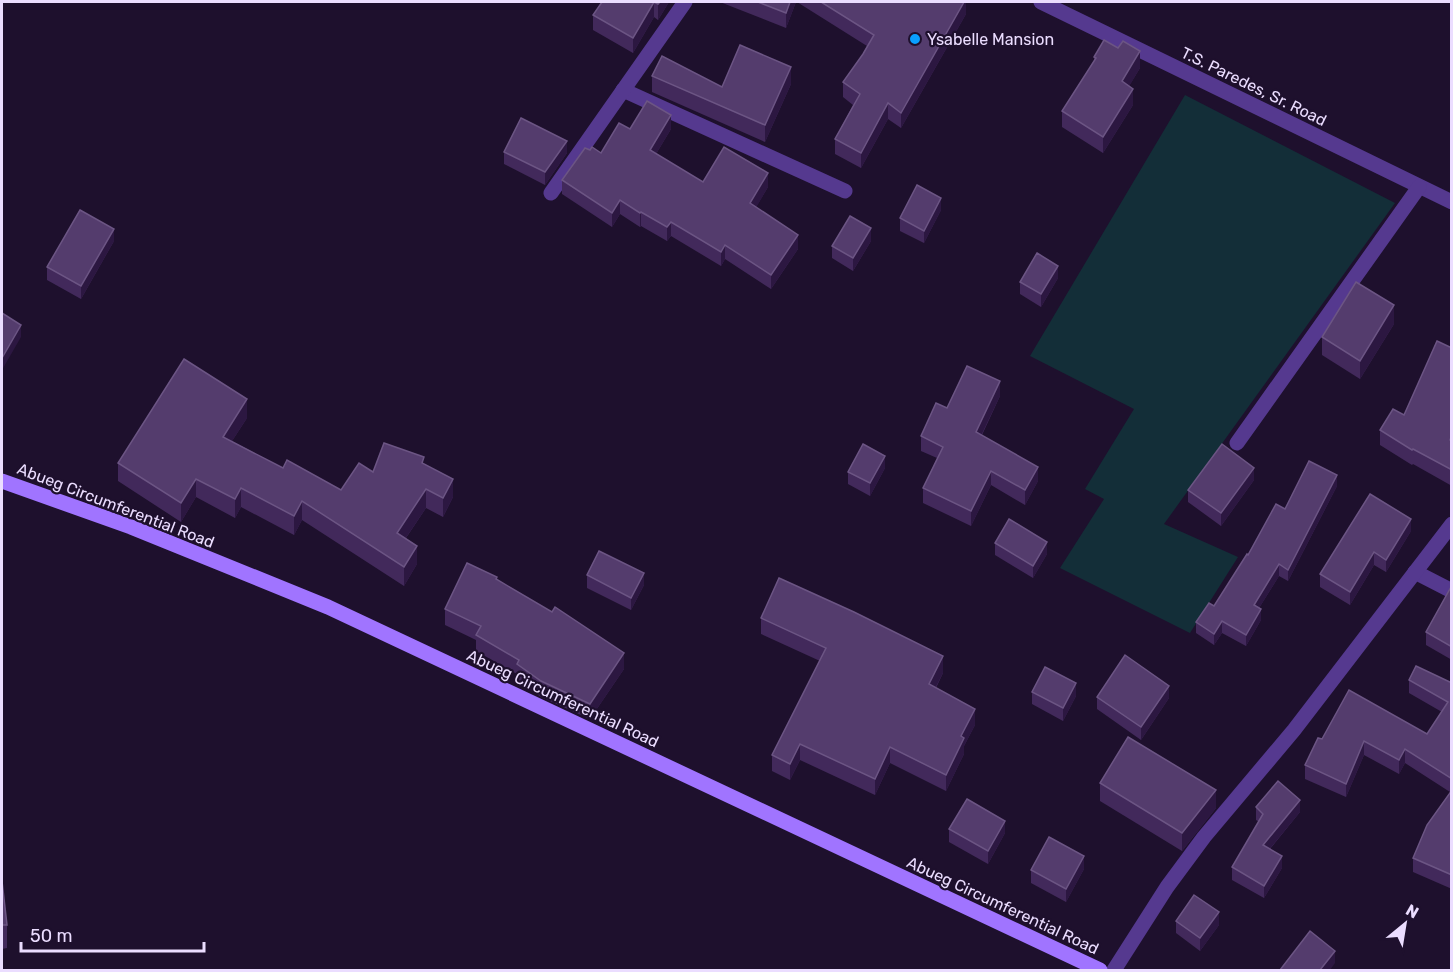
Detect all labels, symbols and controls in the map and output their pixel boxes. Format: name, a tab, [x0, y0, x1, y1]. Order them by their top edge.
place label: Ysabelle Mansion	[927, 30, 1054, 49]
marker: Ysabelle Mansion	[908, 32, 922, 46]
street label: T.S. Paredes, Sr. Road	[1178, 43, 1330, 130]
street label: Abueg Circumferential Road	[15, 459, 217, 552]
street label: Abueg Circumferential Road	[464, 646, 662, 751]
street label: Abueg Circumferential Road	[904, 853, 1102, 958]
north arrow	[1375, 894, 1435, 954]
text: N	[1403, 900, 1422, 923]
scale bar	[21, 915, 204, 953]
text: 50 m	[30, 925, 73, 947]

